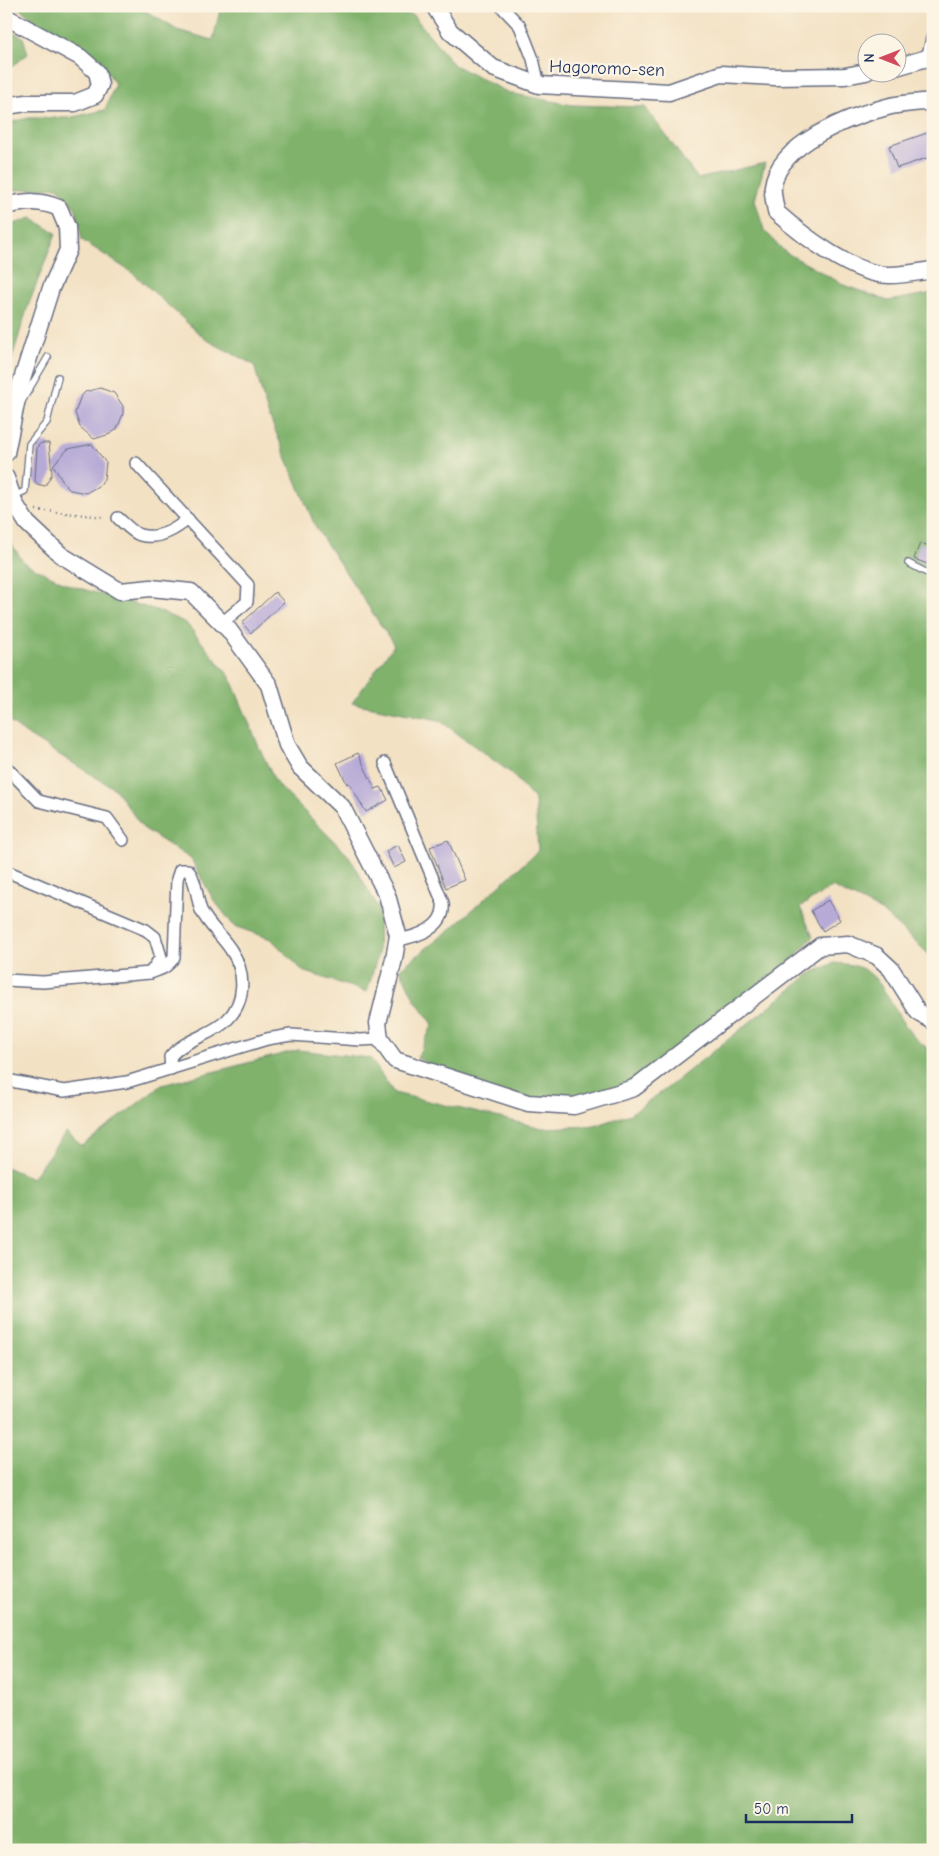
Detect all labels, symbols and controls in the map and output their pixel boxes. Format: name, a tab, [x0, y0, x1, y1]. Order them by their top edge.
north arrow	[856, 32, 906, 82]
text: N	[861, 53, 878, 63]
street label: Hagoromo-sen	[549, 56, 665, 81]
scale bar	[746, 1791, 853, 1823]
text: 50 m	[754, 1800, 789, 1818]

